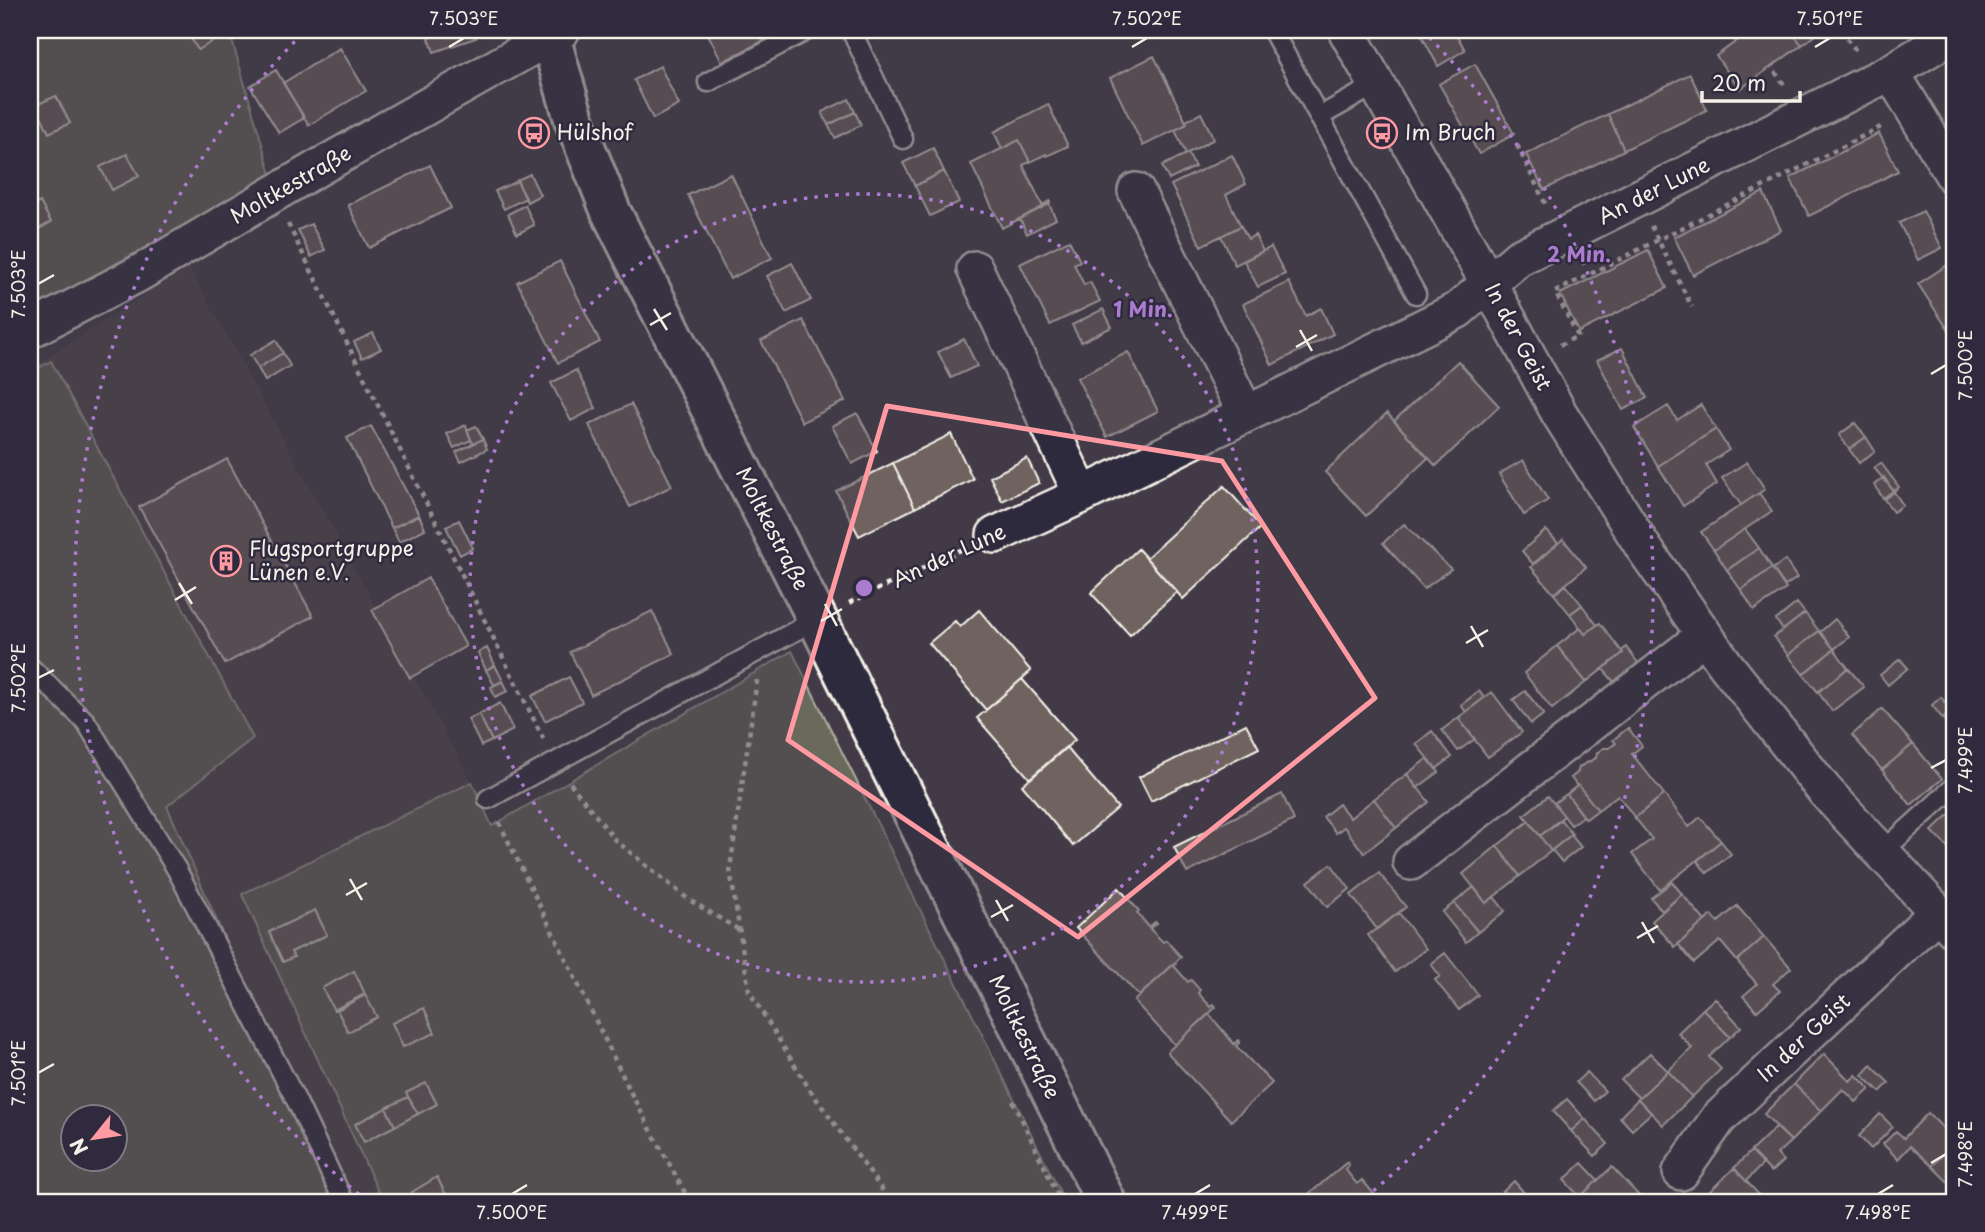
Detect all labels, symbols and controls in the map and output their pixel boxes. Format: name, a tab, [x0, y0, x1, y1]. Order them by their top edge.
text: 7.503°E	[429, 4, 499, 31]
text: 7.502°E	[1112, 4, 1182, 31]
text: 7.501°E	[1797, 4, 1863, 31]
scale bar	[1702, 60, 1800, 104]
text: 20 m	[1712, 66, 1766, 98]
place label: Hülshof	[557, 115, 634, 147]
place label: Im Bruch	[1405, 115, 1496, 147]
bus stop icon: Hülshof	[517, 116, 551, 150]
bus stop icon: Im Bruch	[1365, 116, 1399, 150]
street label: Moltkestraße	[224, 136, 356, 231]
street label: An der Lune	[1591, 147, 1715, 231]
text: 2 Min.	[1547, 237, 1611, 269]
text: 7.503°E	[4, 249, 31, 319]
street label: In der Geist	[1478, 277, 1562, 396]
text: 1 Min.	[1113, 292, 1173, 324]
text: 7.500°E	[1951, 329, 1978, 401]
street label: Moltkestraße	[729, 461, 819, 595]
street label: An der Lune	[886, 514, 1010, 594]
place label: Flugsportgruppe Lünen e.V.	[249, 531, 414, 587]
building icon: Flugsportgruppe Lünen e.V.	[209, 544, 243, 578]
centre of rings	[852, 576, 876, 600]
text: 7.502°E	[4, 643, 31, 713]
text: 7.499°E	[1951, 726, 1978, 794]
street label: Moltkestraße	[982, 968, 1070, 1104]
street label: In der Geist	[1749, 985, 1857, 1088]
text: 7.501°E	[4, 1040, 31, 1106]
north arrow	[60, 1102, 130, 1172]
text: 7.498°E	[1951, 1121, 1978, 1187]
text: N	[63, 1133, 94, 1161]
text: 7.500°E	[476, 1198, 548, 1225]
text: 7.499°E	[1161, 1198, 1229, 1225]
text: 7.498°E	[1845, 1198, 1911, 1225]

